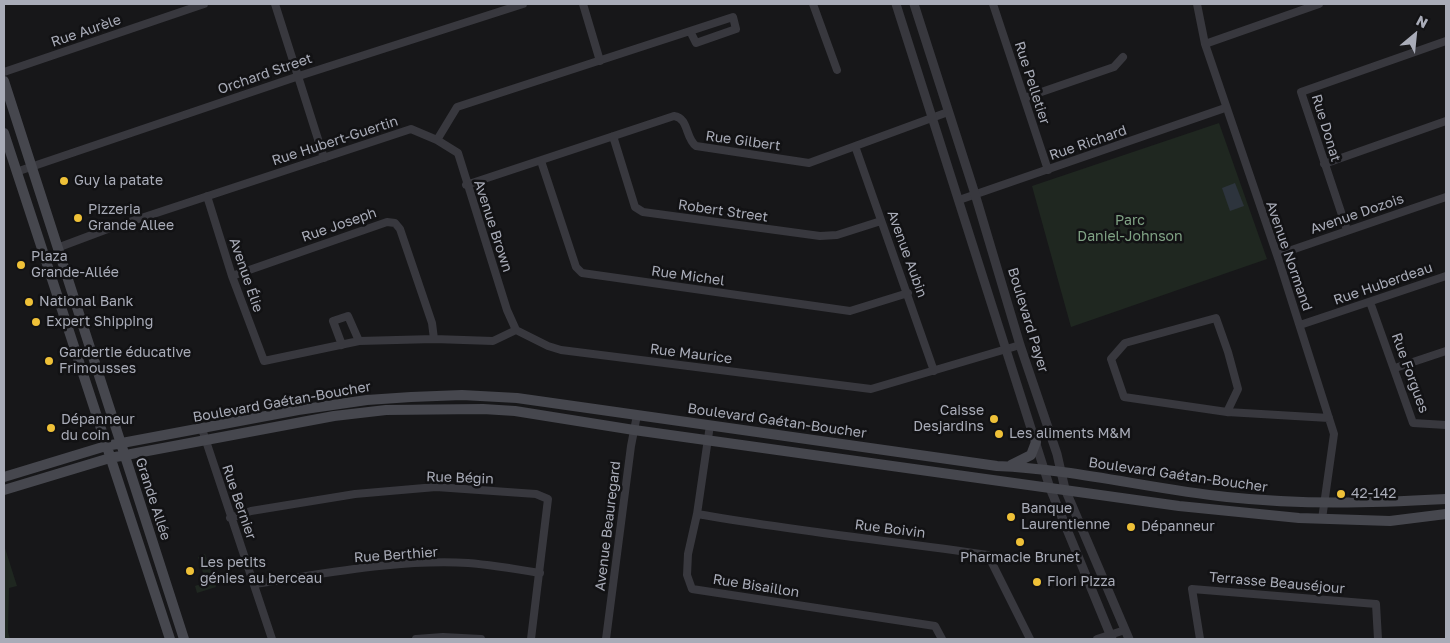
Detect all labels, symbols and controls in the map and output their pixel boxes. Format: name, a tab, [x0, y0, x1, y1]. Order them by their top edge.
north arrow	[1390, 10, 1440, 60]
street label: Rue Aurèle	[49, 11, 123, 51]
text: N	[1414, 11, 1431, 31]
street label: Rue Pelletier	[1011, 39, 1053, 127]
street label: Orchard Street	[216, 50, 314, 98]
street label: Rue Donat	[1308, 92, 1344, 164]
street label: Rue Hubert-Guertin	[270, 113, 400, 169]
street label: Rue Richard	[1047, 122, 1129, 164]
street label: Rue Gilbert	[704, 127, 782, 155]
place label: Guy la patate	[74, 173, 163, 189]
marker: Guy la patate	[58, 175, 70, 187]
street label: Avenue Brown	[470, 178, 516, 274]
street label: Avenue Dozois	[1308, 190, 1406, 238]
street label: Robert Street	[677, 196, 769, 226]
street label: Avenue Normand	[1262, 199, 1316, 313]
place label: Pizzeria Grande Allee	[88, 202, 174, 234]
street label: Rue Joseph	[299, 204, 379, 246]
street label: Avenue Aubin	[883, 208, 931, 300]
marker: Pizzeria Grande Allee	[72, 212, 84, 224]
park label: Parc Daniel-Johnson	[1077, 213, 1183, 246]
street label: Avenue Élie	[225, 235, 267, 315]
place label: Plaza Grande-Allée	[31, 249, 119, 282]
marker: Plaza Grande-Allée	[15, 259, 27, 271]
street label: Rue Huberdeau	[1331, 259, 1435, 309]
street label: Rue Michel	[650, 263, 726, 289]
street label: Boulevard Payer	[1004, 265, 1052, 375]
place label: National Bank	[39, 294, 133, 310]
marker: National Bank	[23, 296, 35, 308]
place label: Expert Shipping	[46, 314, 153, 330]
marker: Expert Shipping	[30, 316, 42, 328]
street label: Rue Forgues	[1388, 331, 1432, 415]
street label: Rue Maurice	[649, 341, 733, 367]
place label: Gardertie éducative Frimousses	[59, 345, 191, 378]
marker: Gardertie éducative Frimousses	[43, 355, 55, 367]
street label: Boulevard Gaétan-Boucher	[192, 378, 372, 426]
street label: Boulevard Gaétan-Boucher	[686, 400, 868, 442]
place label: Caisse Desjardins	[913, 403, 984, 436]
place label: Dépanneur du coin	[61, 412, 135, 444]
marker: Caisse Desjardins	[988, 413, 1000, 425]
marker: Dépanneur du coin	[45, 422, 57, 434]
place label: Les aliments M&M	[1009, 426, 1131, 442]
marker: Les aliments M&M	[993, 428, 1005, 440]
street label: Boulevard Gaétan-Boucher	[1087, 454, 1269, 496]
street label: Grande Allée	[132, 455, 174, 543]
street label: Avenue Beauregard	[592, 460, 624, 592]
street label: Rue Bernier	[218, 462, 260, 542]
street label: Rue Bégin	[426, 468, 494, 488]
place label: 42-142	[1351, 486, 1396, 502]
marker: 42-142	[1335, 488, 1347, 500]
place label: Banque Laurentienne	[1021, 501, 1110, 534]
marker: Banque Laurentienne	[1005, 511, 1017, 523]
street label: Rue Boivin	[854, 516, 926, 542]
place label: Dépanneur	[1141, 519, 1215, 535]
marker: Dépanneur	[1125, 521, 1137, 533]
marker: Pharmacie Brunet	[1014, 536, 1026, 548]
street label: Rue Berthier	[353, 544, 439, 566]
place label: Pharmacie Brunet	[960, 550, 1080, 566]
place label: Les petits génies au berceau	[200, 555, 322, 588]
marker: Les petits génies au berceau	[184, 565, 196, 577]
street label: Terrasse Beauséjour	[1208, 569, 1346, 597]
street label: Rue Bisaillon	[712, 571, 800, 601]
place label: Fiori Pizza	[1047, 574, 1115, 590]
marker: Fiori Pizza	[1031, 576, 1043, 588]

